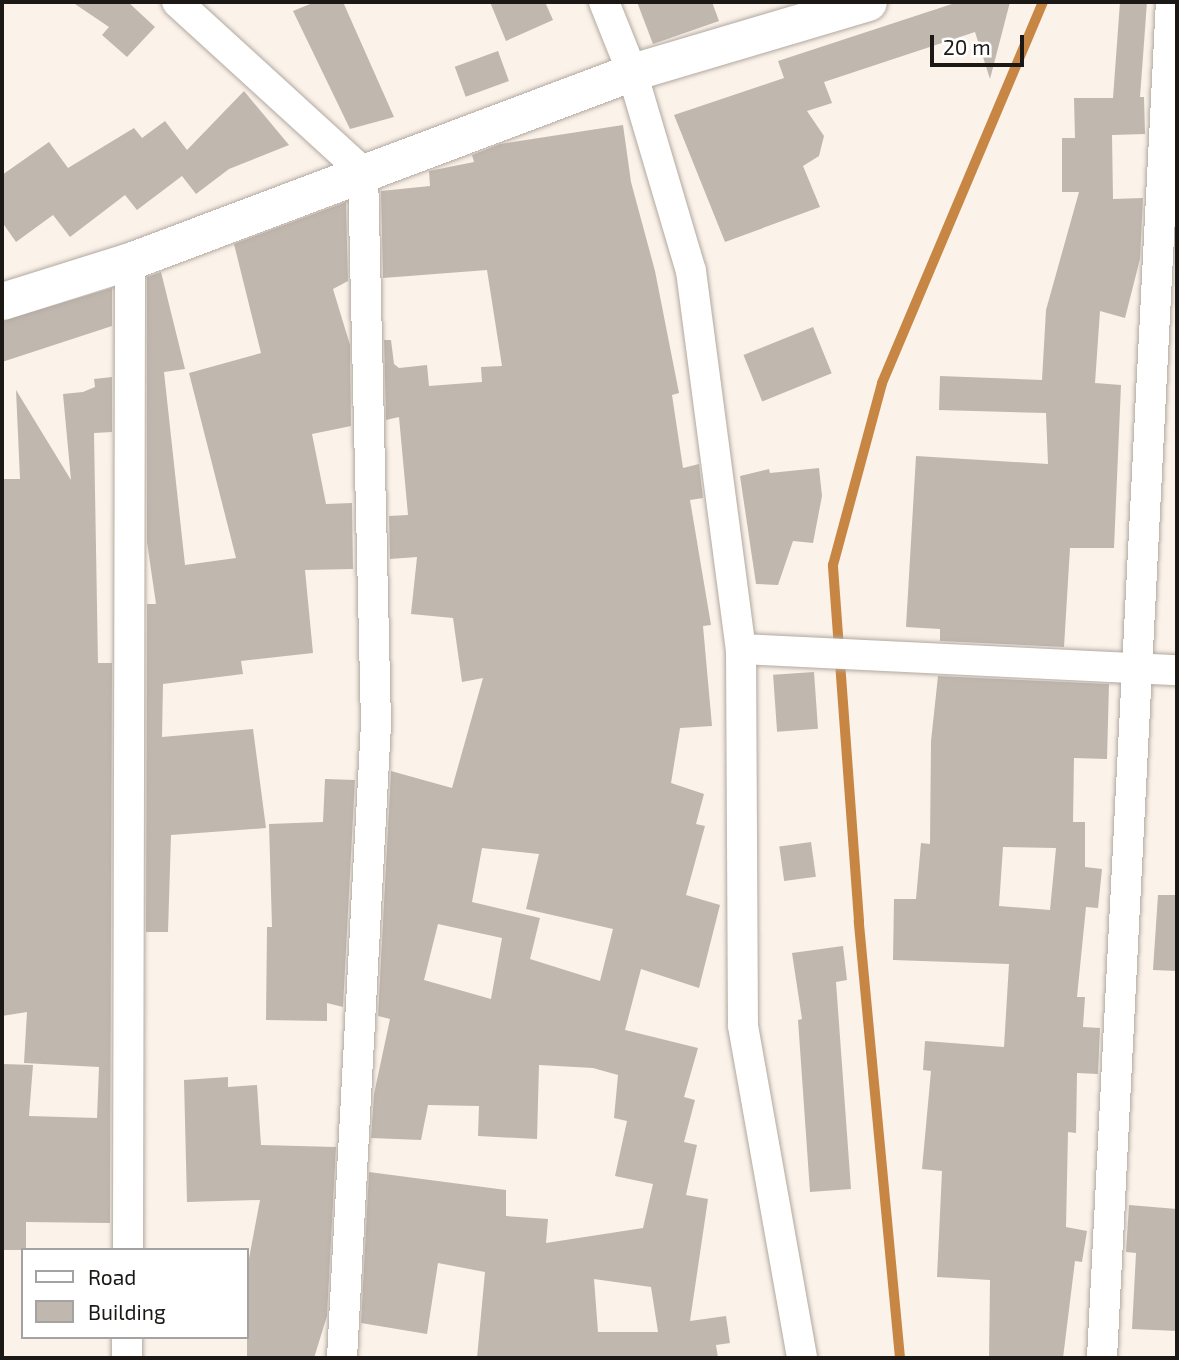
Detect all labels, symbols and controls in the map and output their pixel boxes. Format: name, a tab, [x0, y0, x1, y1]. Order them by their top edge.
scale bar	[934, 21, 1028, 65]
text: 20 m	[943, 34, 991, 59]
legend	[21, 1248, 248, 1339]
text: Road	[88, 1264, 136, 1289]
text: Building	[88, 1299, 166, 1324]

